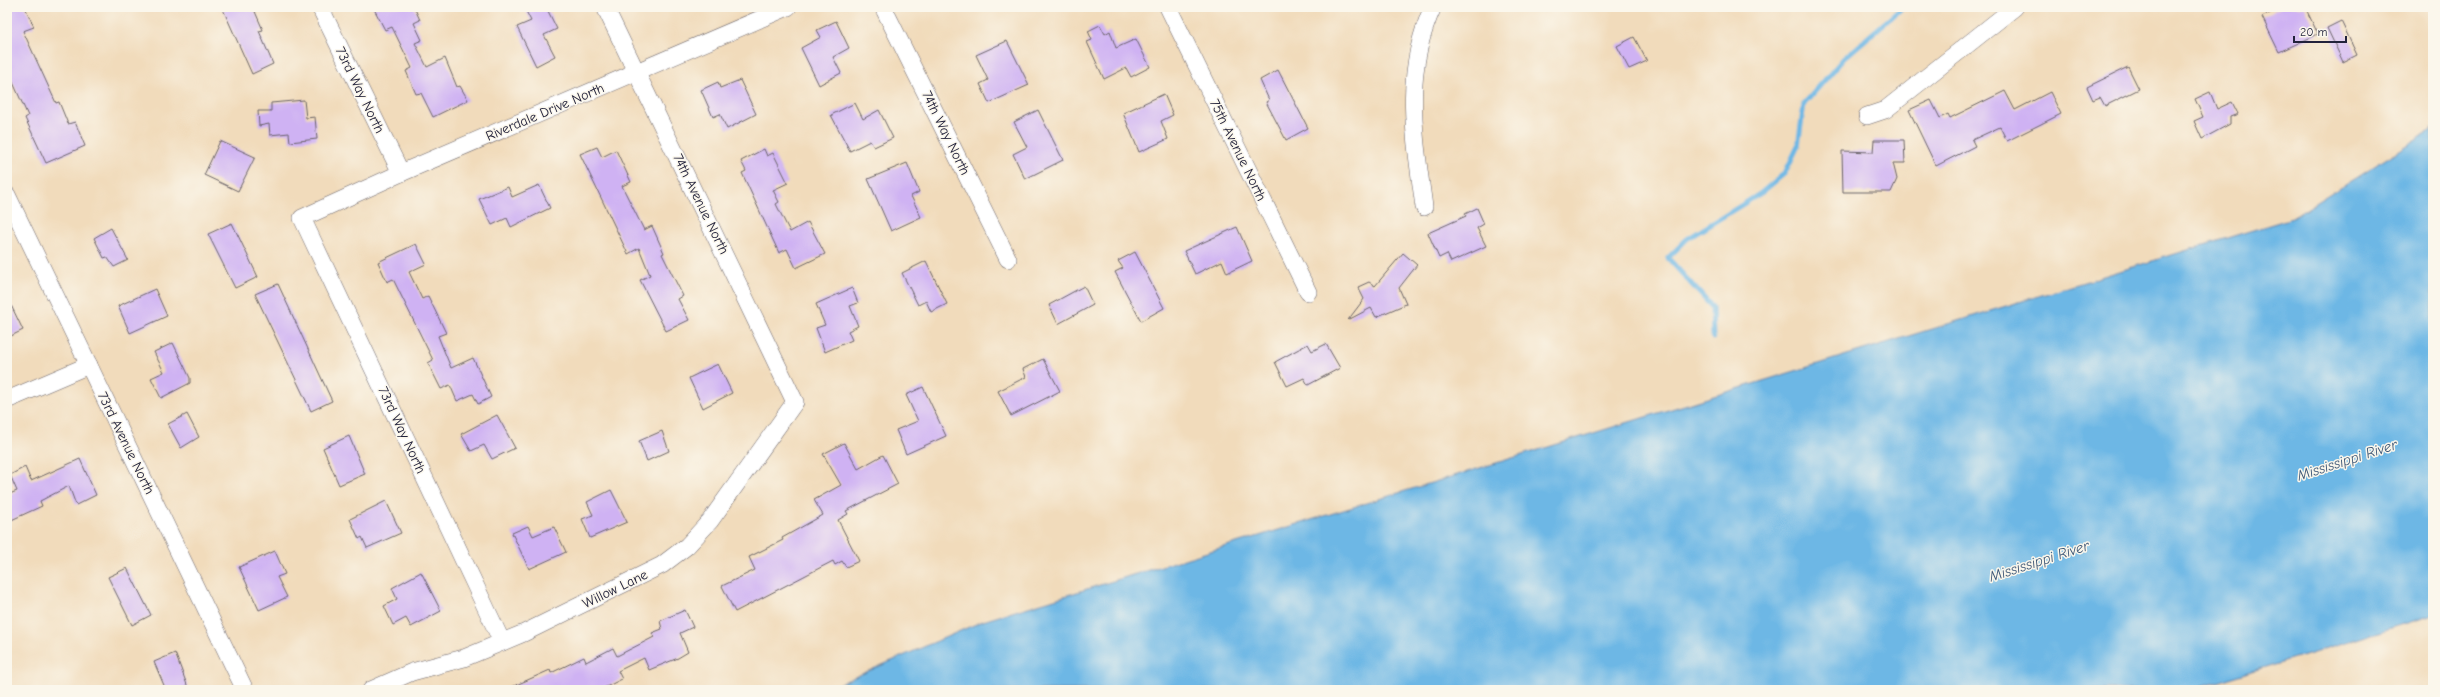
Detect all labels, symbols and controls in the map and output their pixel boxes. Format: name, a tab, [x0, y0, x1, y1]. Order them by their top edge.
scale bar	[2294, 18, 2346, 44]
text: 20 m	[2300, 25, 2328, 39]
street label: 73rd Way North	[332, 44, 388, 136]
street label: Riverdale Drive North	[483, 79, 607, 145]
street label: 74th Way North	[918, 88, 974, 178]
street label: 75th Avenue North	[1206, 96, 1270, 204]
street label: 74th Avenue North	[669, 151, 733, 257]
street label: 73rd Way North	[374, 384, 430, 476]
street label: 73rd Avenue North	[94, 389, 158, 497]
water label: Mississippi River	[2294, 435, 2400, 485]
water label: Mississippi River	[1986, 536, 2092, 586]
street label: Willow Lane	[580, 566, 650, 612]

